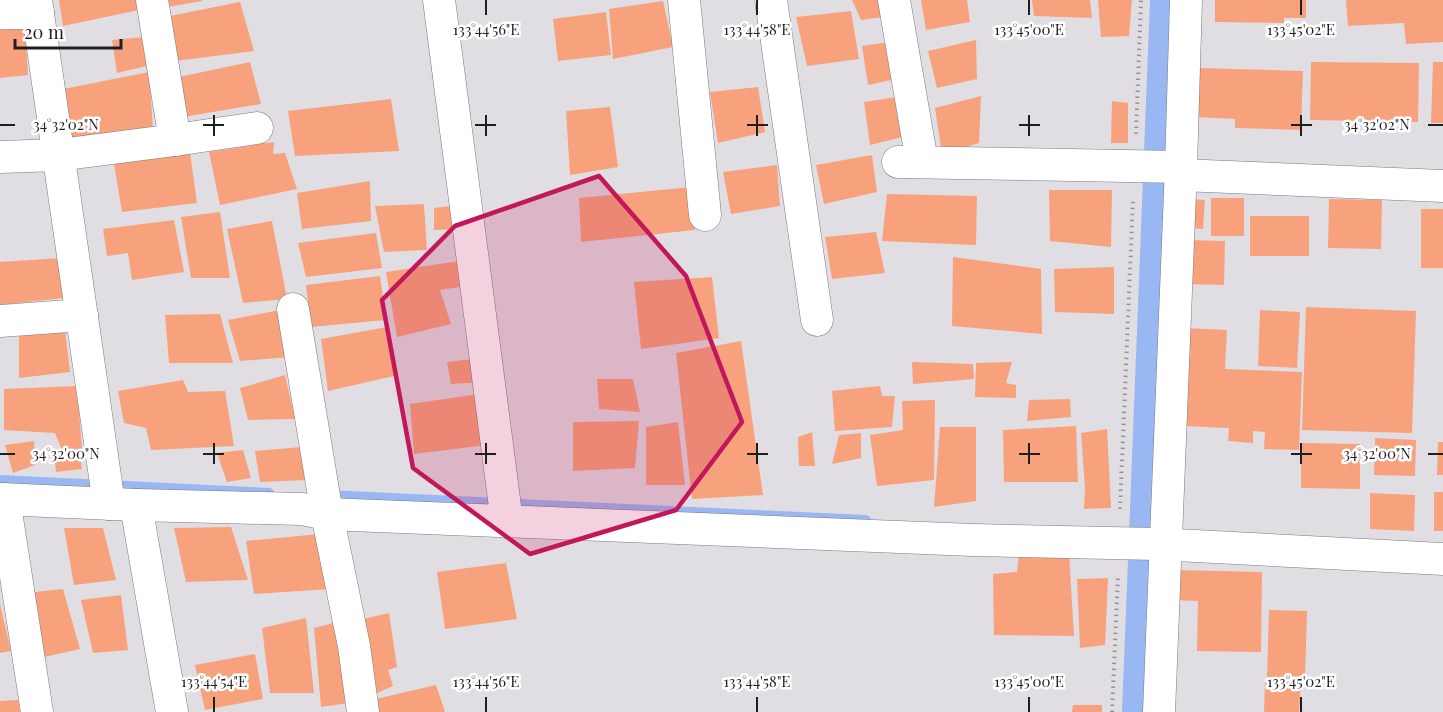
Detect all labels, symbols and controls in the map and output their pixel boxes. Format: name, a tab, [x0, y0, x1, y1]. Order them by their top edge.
scale bar	[15, 12, 122, 50]
text: 133°44'56"E	[453, 19, 519, 39]
text: 133°44'58"E	[724, 19, 791, 39]
text: 133°45'00"E	[994, 19, 1064, 39]
text: 133°45'02"E	[1267, 19, 1335, 39]
text: 20 m	[24, 20, 64, 44]
text: 34°32'02"N	[33, 114, 99, 134]
text: 34°32'02"N	[1344, 114, 1410, 134]
text: 34°32'00"N	[32, 443, 100, 463]
text: 34°32'00"N	[1343, 443, 1411, 463]
text: 133°44'54"E	[181, 671, 247, 691]
text: 133°44'56"E	[453, 671, 519, 691]
text: 133°44'58"E	[724, 671, 791, 691]
text: 133°45'00"E	[994, 671, 1064, 691]
text: 133°45'02"E	[1267, 671, 1335, 691]

